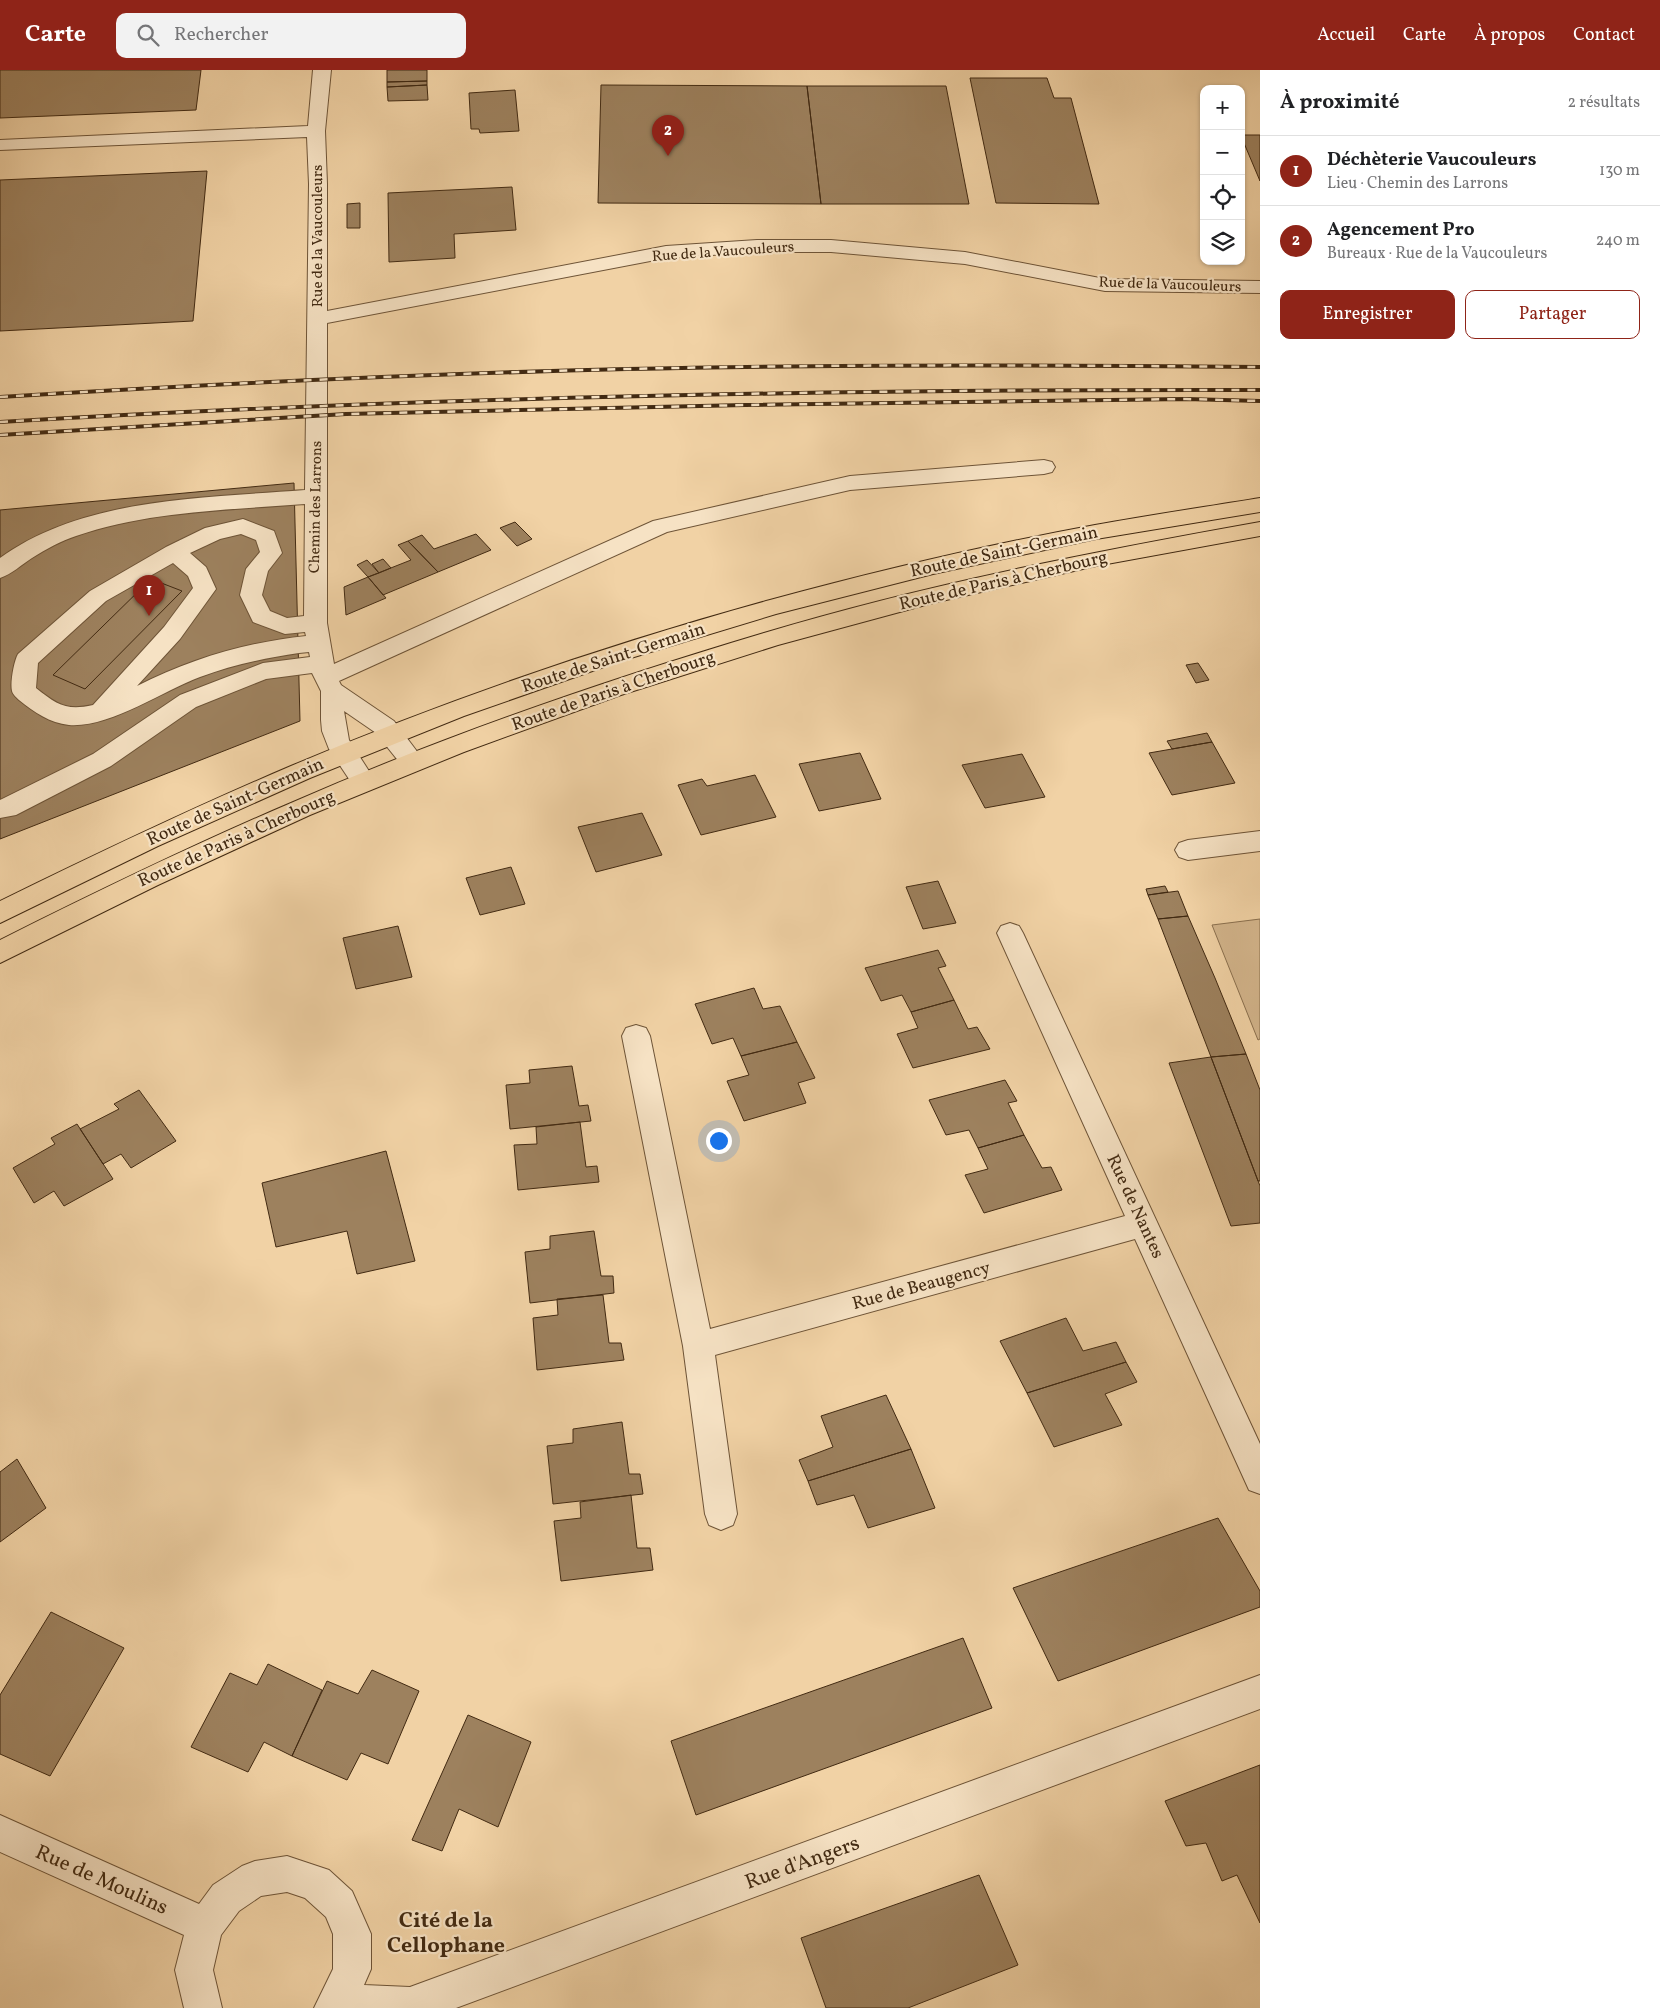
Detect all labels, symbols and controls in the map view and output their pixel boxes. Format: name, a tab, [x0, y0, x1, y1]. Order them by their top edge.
search box	[116, 13, 466, 58]
text: Carte	[25, 18, 86, 52]
icon: search	[134, 21, 162, 49]
text: Rechercher	[174, 22, 268, 48]
text: Accueil	[1317, 23, 1375, 48]
text: Carte	[1403, 23, 1446, 48]
text: À propos	[1474, 23, 1545, 48]
text: Contact	[1573, 23, 1635, 48]
map controls	[1200, 85, 1245, 265]
button: +	[1200, 85, 1245, 130]
text: À proximité	[1280, 88, 1399, 117]
text: 2 résultats	[1567, 92, 1640, 114]
pin: 2	[652, 115, 684, 156]
button: −	[1200, 130, 1245, 175]
text: Déchèterie Vaucouleurs	[1327, 147, 1536, 173]
text: 1	[1293, 160, 1299, 182]
text: 130 m	[1599, 160, 1640, 182]
street label: Rue de la Vaucouleurs	[308, 165, 329, 307]
text: Lieu · Chemin des Larrons	[1327, 173, 1508, 195]
button: locate	[1200, 175, 1245, 220]
text: Agencement Pro	[1327, 217, 1475, 243]
button: layers	[1200, 220, 1245, 265]
text: 2	[1292, 230, 1300, 252]
text: 240 m	[1596, 230, 1640, 252]
street label: Rue de la Vaucouleurs	[651, 237, 795, 268]
text: Bureaux · Rue de la Vaucouleurs	[1327, 243, 1547, 265]
street label: Rue de la Vaucouleurs	[1098, 273, 1242, 298]
button: Enregistrer	[1280, 290, 1455, 339]
button: Partager	[1465, 290, 1640, 339]
street label: Chemin des Larrons	[305, 441, 328, 573]
street label: Route de Saint-Germain	[908, 520, 1101, 585]
street label: Route de Paris à Cherbourg	[897, 545, 1110, 618]
pin: 1	[133, 575, 165, 616]
street label: Route de Saint-Germain	[519, 617, 709, 700]
street label: Route de Paris à Cherbourg	[509, 645, 718, 738]
street label: Route de Saint-Germain	[143, 752, 328, 853]
street label: Route de Paris à Cherbourg	[134, 785, 339, 894]
your location	[706, 1128, 732, 1154]
street label: Rue de Nantes	[1100, 1150, 1170, 1263]
street label: Rue de Beaugency	[850, 1256, 993, 1317]
street label: Rue d'Angers	[741, 1829, 864, 1898]
street label: Rue de Moulins	[30, 1838, 172, 1923]
district label: Cité de la Cellophane	[387, 1906, 505, 1962]

